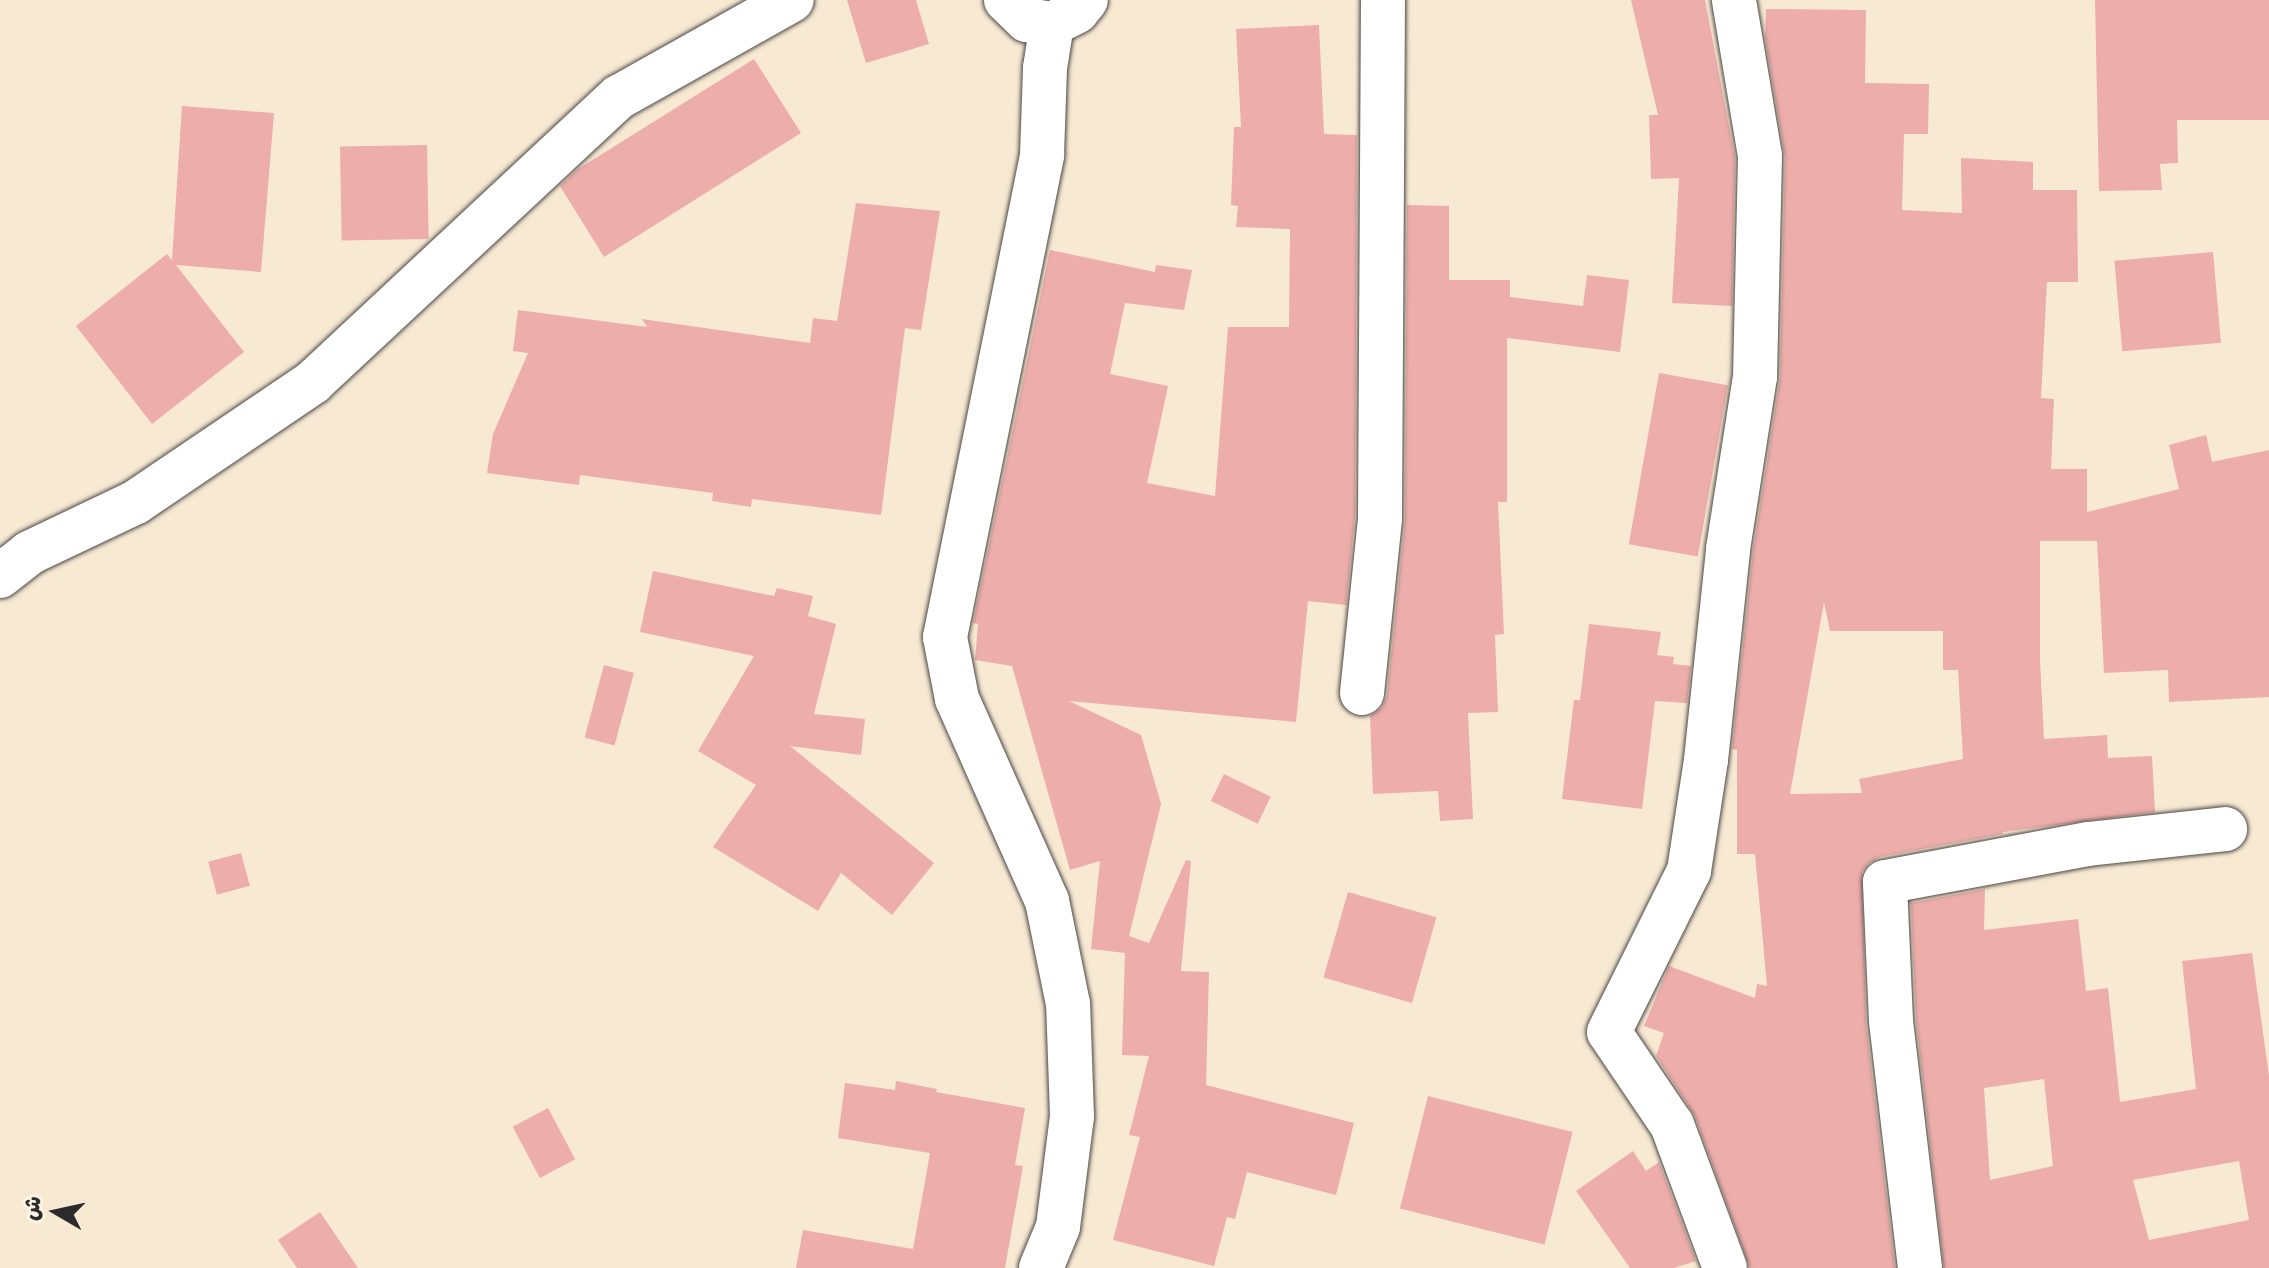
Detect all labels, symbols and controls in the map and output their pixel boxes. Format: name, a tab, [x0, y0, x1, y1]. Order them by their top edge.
north arrow	[16, 1172, 96, 1252]
text: ش	[17, 1194, 48, 1222]

